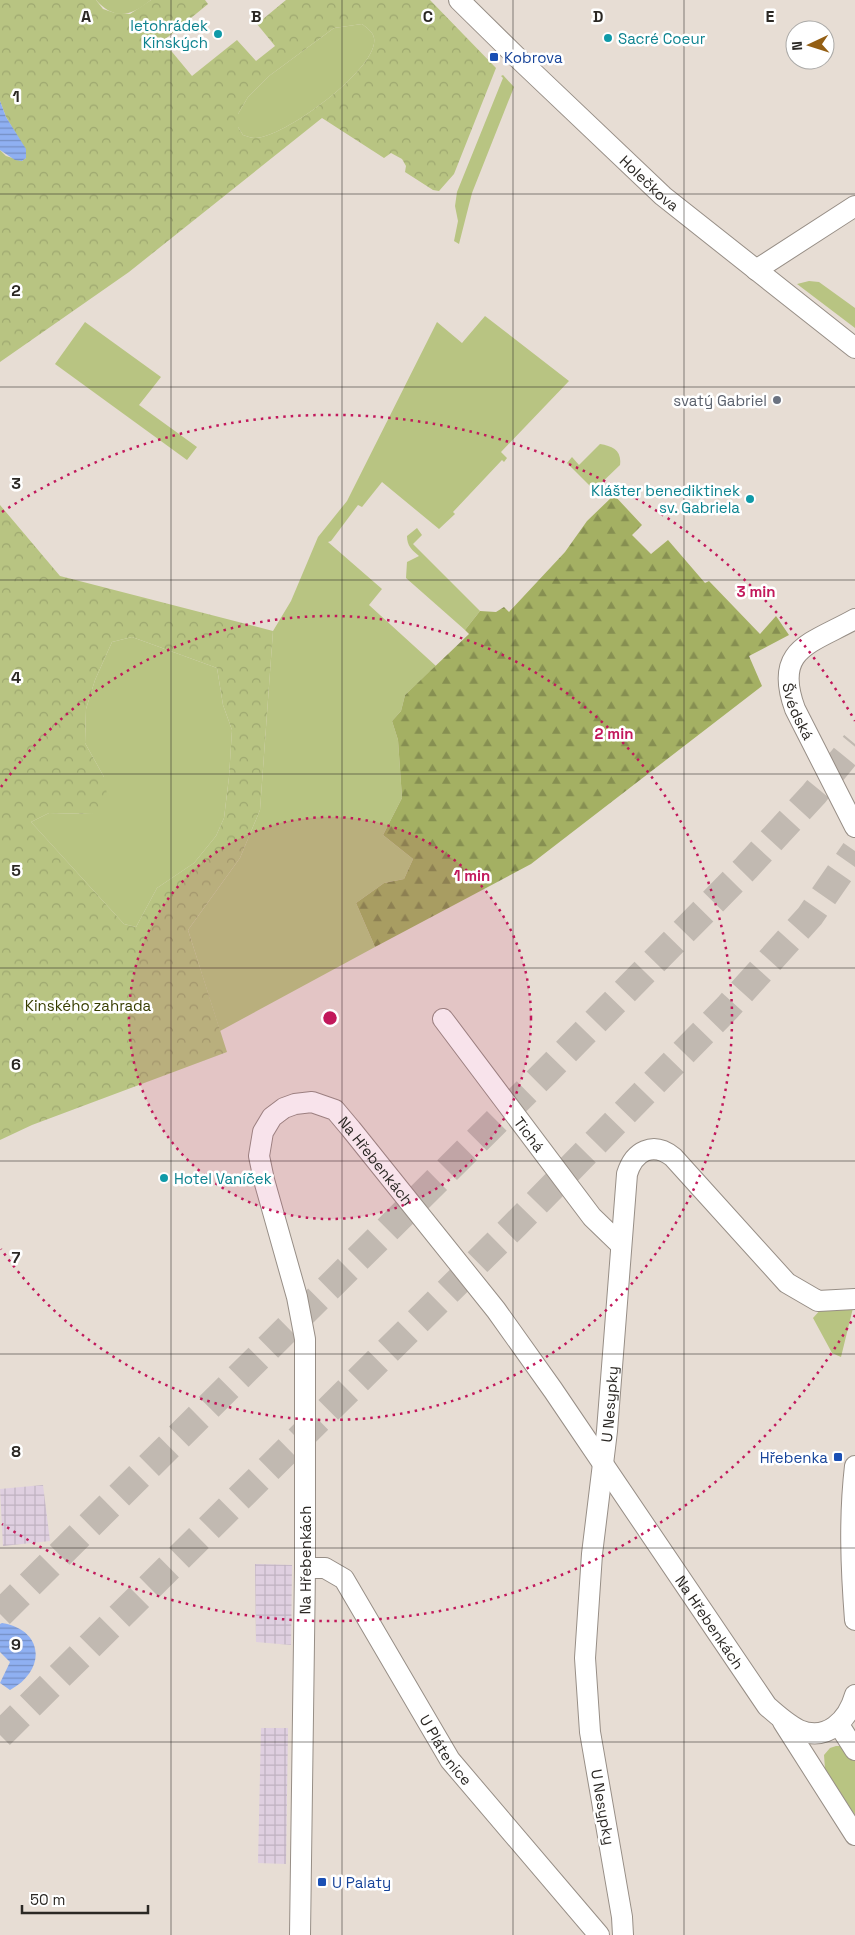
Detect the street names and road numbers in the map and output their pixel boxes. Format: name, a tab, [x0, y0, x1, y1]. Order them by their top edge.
street label: Holečkova	[616, 151, 683, 215]
street label: Švédská	[779, 681, 819, 743]
street label: Na Hřebenkách	[335, 1112, 418, 1209]
street label: Tichá	[510, 1113, 549, 1156]
street label: U Nesypky	[596, 1365, 622, 1444]
street label: Na Hřebenkách	[295, 1506, 315, 1615]
street label: Na Hřebenkách	[672, 1572, 748, 1672]
street label: U Plátenice	[416, 1711, 477, 1789]
street label: U Nesypky	[587, 1768, 619, 1846]

